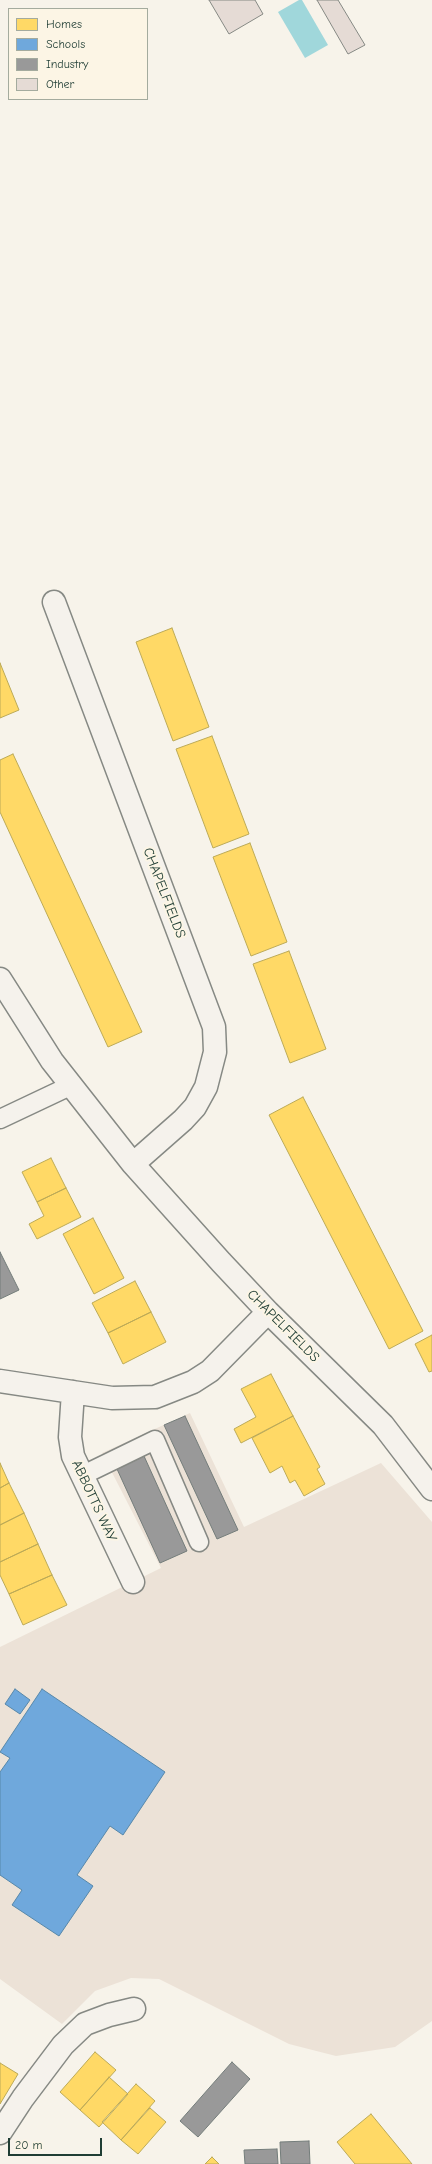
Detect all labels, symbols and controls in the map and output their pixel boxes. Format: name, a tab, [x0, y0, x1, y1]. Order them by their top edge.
legend	[8, 8, 148, 100]
text: Homes	[46, 17, 82, 31]
text: Schools	[46, 37, 85, 51]
text: Industry	[46, 57, 88, 71]
text: Other	[46, 77, 74, 91]
street label: CHAPELFIELDS	[139, 845, 189, 941]
street label: CHAPELFIELDS	[243, 1286, 323, 1366]
street label: ABBOTTS WAY	[68, 1458, 120, 1544]
scale bar	[10, 2130, 104, 2156]
text: 20 m	[15, 2138, 43, 2152]

